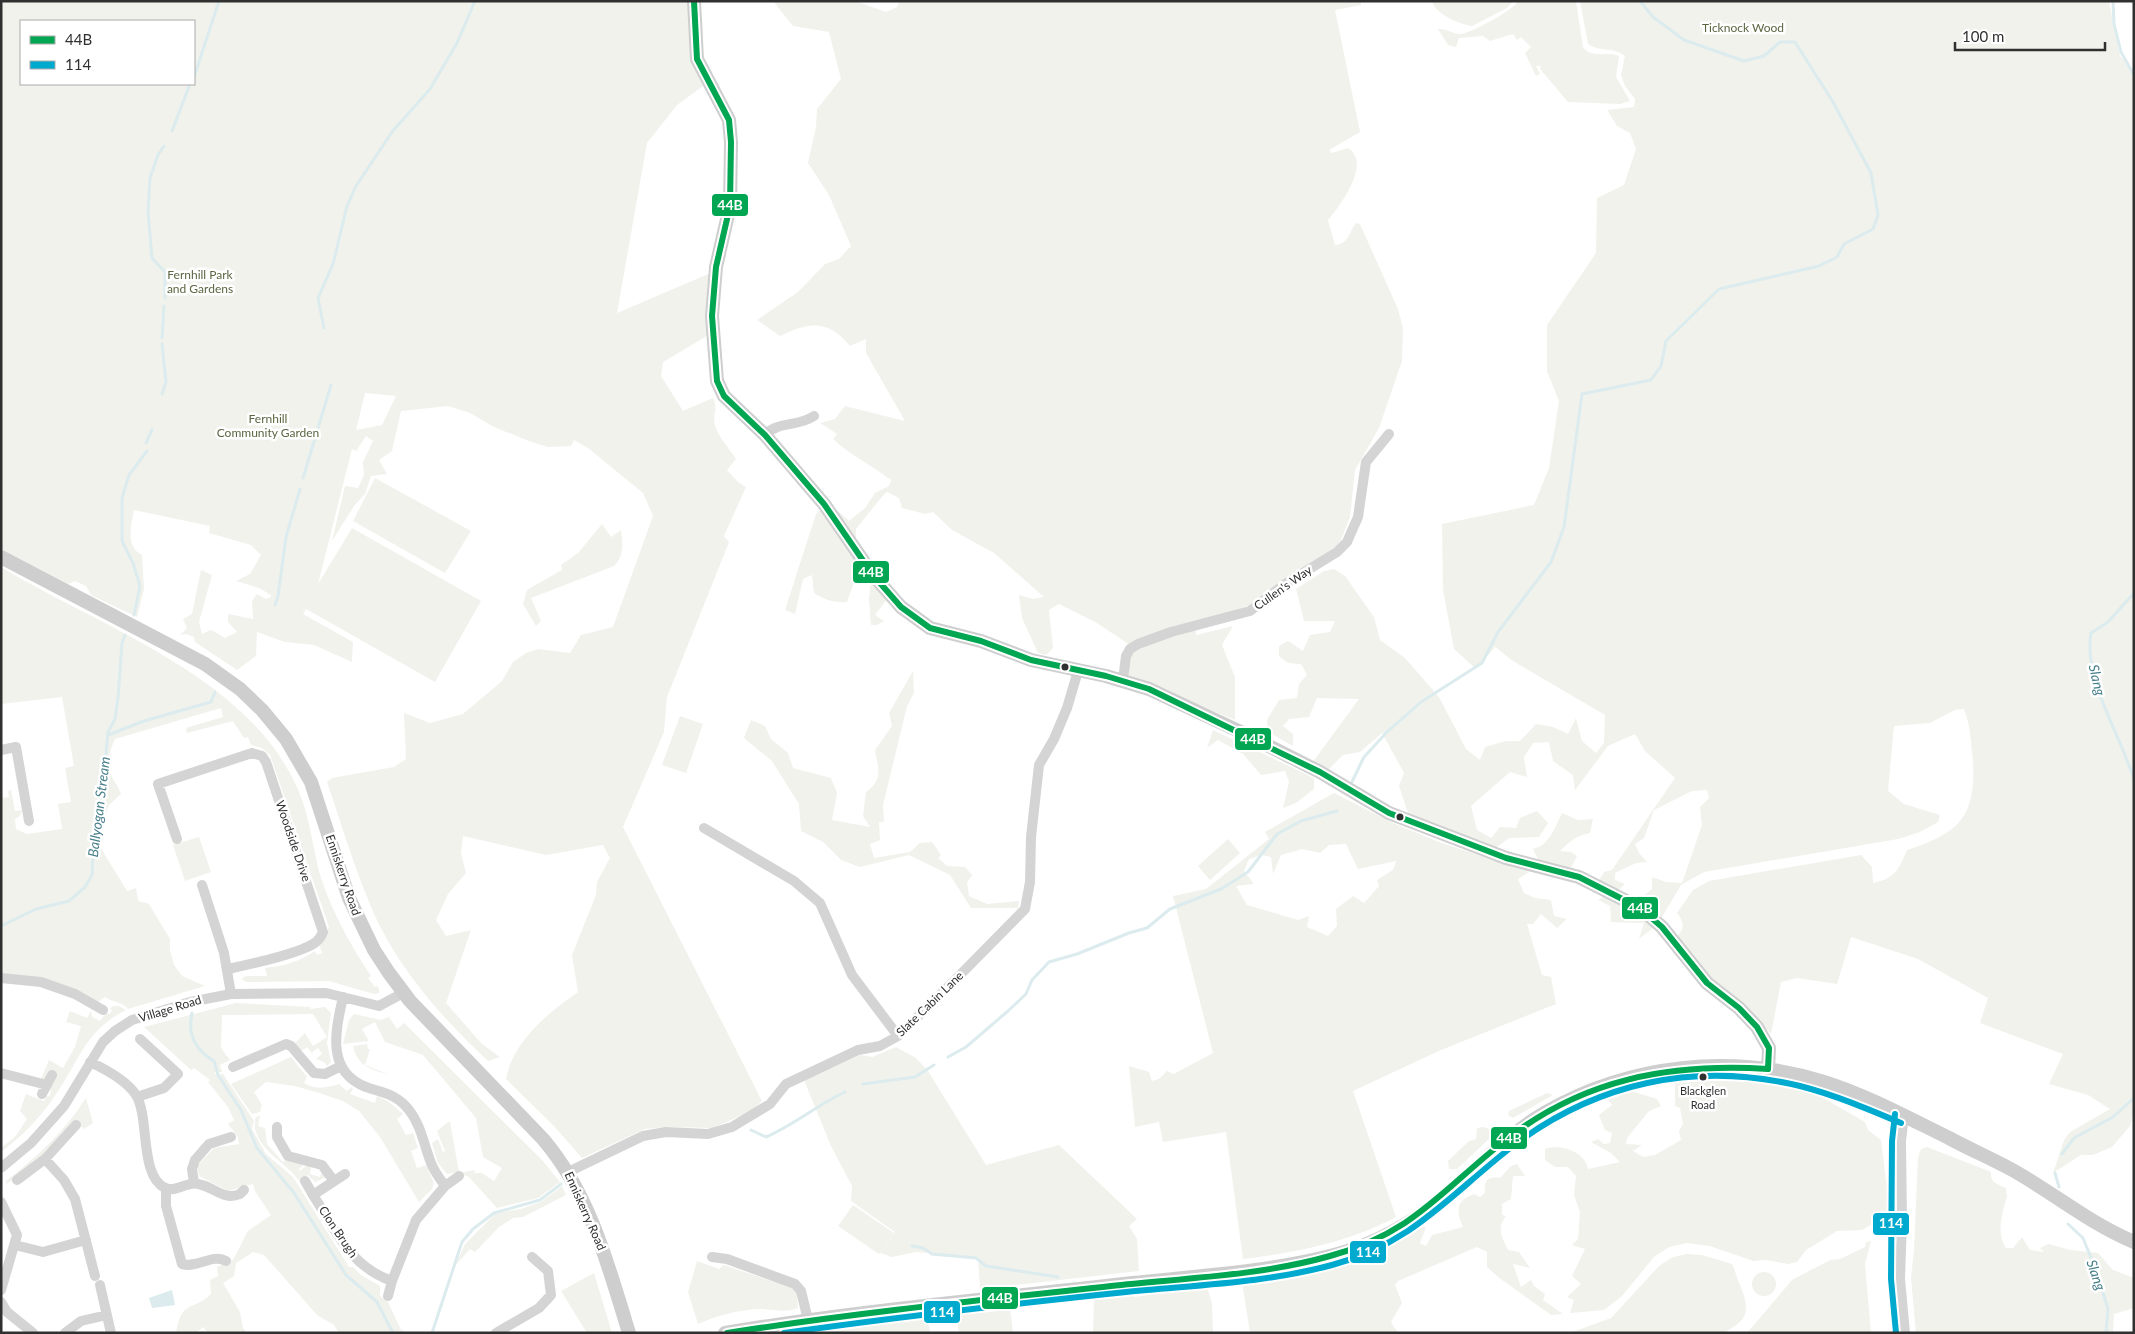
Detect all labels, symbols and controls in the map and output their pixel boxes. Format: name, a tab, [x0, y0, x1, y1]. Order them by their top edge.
legend	[20, 20, 195, 85]
park label: Ticknock Wood	[1702, 20, 1784, 35]
scale bar	[1955, 20, 2105, 52]
text: 100 m	[1962, 27, 2004, 45]
text: 44B	[65, 30, 92, 48]
text: 114	[65, 55, 91, 73]
line badge: 44B	[711, 193, 749, 217]
text: 44B	[717, 196, 743, 213]
park label: Fernhill Park and Gardens	[167, 267, 234, 296]
park label: Fernhill Community Garden	[217, 411, 319, 440]
line badge: 44B	[852, 560, 890, 584]
street label: Cullen's Way	[1251, 562, 1315, 613]
text: 44B	[858, 563, 884, 580]
unlabelled marker	[1060, 662, 1070, 672]
water label: Slang	[2086, 663, 2109, 697]
line badge: 44B	[1234, 727, 1272, 751]
text: 44B	[1240, 730, 1266, 747]
water label: Ballyogan Stream	[84, 756, 113, 858]
street label: Woodside Drive	[273, 798, 314, 883]
unlabelled marker	[1395, 812, 1405, 822]
street label: Enniskerry Road	[323, 832, 364, 917]
line badge: 44B	[1621, 896, 1659, 920]
text: 44B	[1627, 899, 1653, 916]
street label: Slate Cabin Lane	[893, 968, 966, 1039]
street label: Village Road	[137, 992, 203, 1025]
marker: Blackglen Road	[1698, 1072, 1708, 1082]
place label: Blackglen Road	[1680, 1084, 1726, 1111]
line badge: 44B	[1490, 1126, 1528, 1150]
text: 44B	[1496, 1129, 1522, 1146]
street label: Enniskerry Road	[561, 1169, 610, 1253]
street label: Clon Brugh	[316, 1203, 361, 1260]
line badge: 114	[1872, 1212, 1910, 1236]
text: 114	[1879, 1214, 1903, 1231]
line badge: 114	[1349, 1240, 1387, 1264]
text: 114	[1356, 1243, 1380, 1260]
water label: Slang	[2083, 1257, 2110, 1293]
line badge: 44B	[981, 1286, 1019, 1310]
text: 44B	[987, 1289, 1013, 1306]
line badge: 114	[923, 1300, 961, 1324]
text: 114	[930, 1303, 954, 1320]

